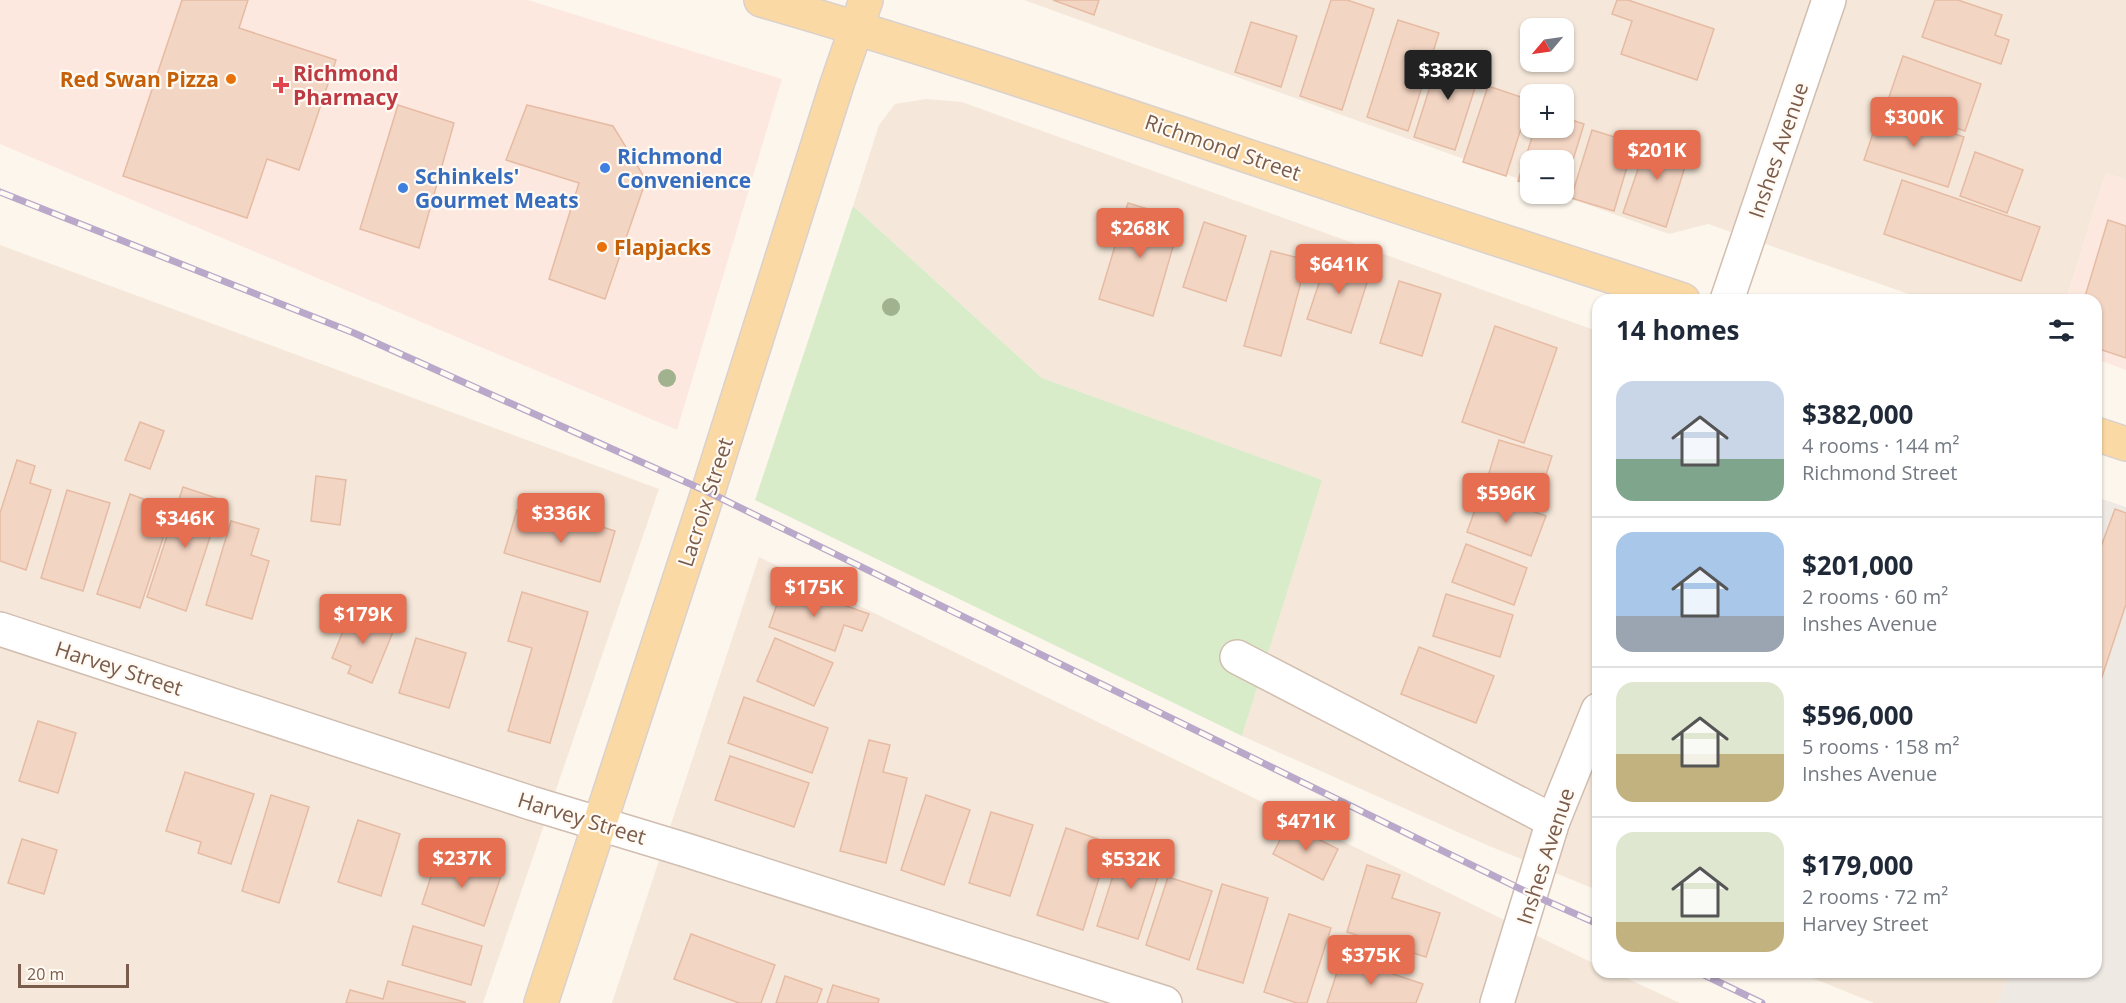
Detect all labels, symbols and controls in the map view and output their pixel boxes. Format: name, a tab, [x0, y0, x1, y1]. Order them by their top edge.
north arrow	[1520, 18, 1574, 72]
map controls	[1520, 18, 1574, 204]
pin: $382K	[1406, 50, 1490, 101]
text: $382K	[1418, 56, 1478, 83]
place label: Richmond Pharmacy	[293, 59, 399, 111]
place label: Red Swan Pizza	[60, 65, 219, 93]
marker: Red Swan Pizza	[224, 72, 238, 86]
marker: Richmond Pharmacy	[274, 78, 288, 92]
street label: Inshes Avenue	[1742, 78, 1814, 222]
button: +	[1520, 84, 1574, 138]
pin: $300K	[1872, 97, 1956, 148]
text: $300K	[1884, 103, 1944, 130]
street label: Richmond Street	[1141, 107, 1305, 187]
pin: $201K	[1615, 130, 1699, 181]
text: $201K	[1627, 136, 1687, 163]
place label: Richmond Convenience	[617, 142, 751, 194]
button: −	[1520, 150, 1574, 204]
marker: Richmond Convenience	[598, 161, 612, 175]
place label: Schinkels' Gourmet Meats	[415, 162, 579, 214]
marker: Schinkels' Gourmet Meats	[396, 181, 410, 195]
pin: $268K	[1098, 208, 1182, 259]
text: $268K	[1110, 214, 1170, 241]
place label: Flapjacks	[614, 233, 711, 261]
marker: Flapjacks	[595, 240, 609, 254]
pin: $641K	[1297, 244, 1381, 295]
text: $641K	[1309, 250, 1369, 277]
text: 14 homes	[1616, 312, 1740, 348]
icon: filters	[2045, 314, 2078, 347]
text: $382,000	[1802, 396, 1913, 432]
icon: home	[1664, 405, 1736, 477]
text: 4 rooms · 144 m²	[1802, 432, 1960, 459]
street label: Lacroix Street	[671, 434, 739, 570]
text: Richmond Street	[1802, 459, 1957, 486]
pin: $596K	[1464, 473, 1548, 524]
text: $596K	[1476, 479, 1536, 506]
pin: $336K	[519, 493, 603, 544]
pin: $346K	[143, 498, 227, 549]
text: $336K	[531, 499, 591, 526]
text: $346K	[155, 504, 215, 531]
text: $201,000	[1802, 547, 1913, 583]
icon: home	[1664, 556, 1736, 628]
pin: $175K	[772, 567, 856, 618]
text: $175K	[784, 573, 844, 600]
text: 2 rooms · 60 m²	[1802, 583, 1948, 610]
pin: $179K	[321, 594, 405, 645]
text: $179K	[333, 600, 393, 627]
text: Inshes Avenue	[1802, 610, 1937, 637]
street label: Harvey Street	[52, 634, 186, 702]
text: $596,000	[1802, 697, 1913, 733]
icon: home	[1664, 706, 1736, 778]
text: 5 rooms · 158 m²	[1802, 733, 1960, 760]
text: Inshes Avenue	[1802, 760, 1937, 787]
street label: Inshes Avenue	[1510, 784, 1580, 928]
street label: Harvey Street	[514, 785, 650, 851]
pin: $471K	[1264, 801, 1348, 852]
text: $471K	[1276, 807, 1336, 834]
pin: $237K	[420, 838, 504, 889]
pin: $532K	[1089, 839, 1173, 890]
text: $237K	[432, 844, 492, 871]
text: $532K	[1101, 845, 1161, 872]
text: $179,000	[1802, 847, 1913, 883]
icon: home	[1664, 856, 1736, 928]
text: 2 rooms · 72 m²	[1802, 883, 1948, 910]
text: Harvey Street	[1802, 910, 1928, 937]
pin: $375K	[1329, 935, 1413, 986]
text: $375K	[1341, 941, 1401, 968]
scale bar	[18, 961, 129, 988]
text: 20 m	[27, 963, 64, 985]

